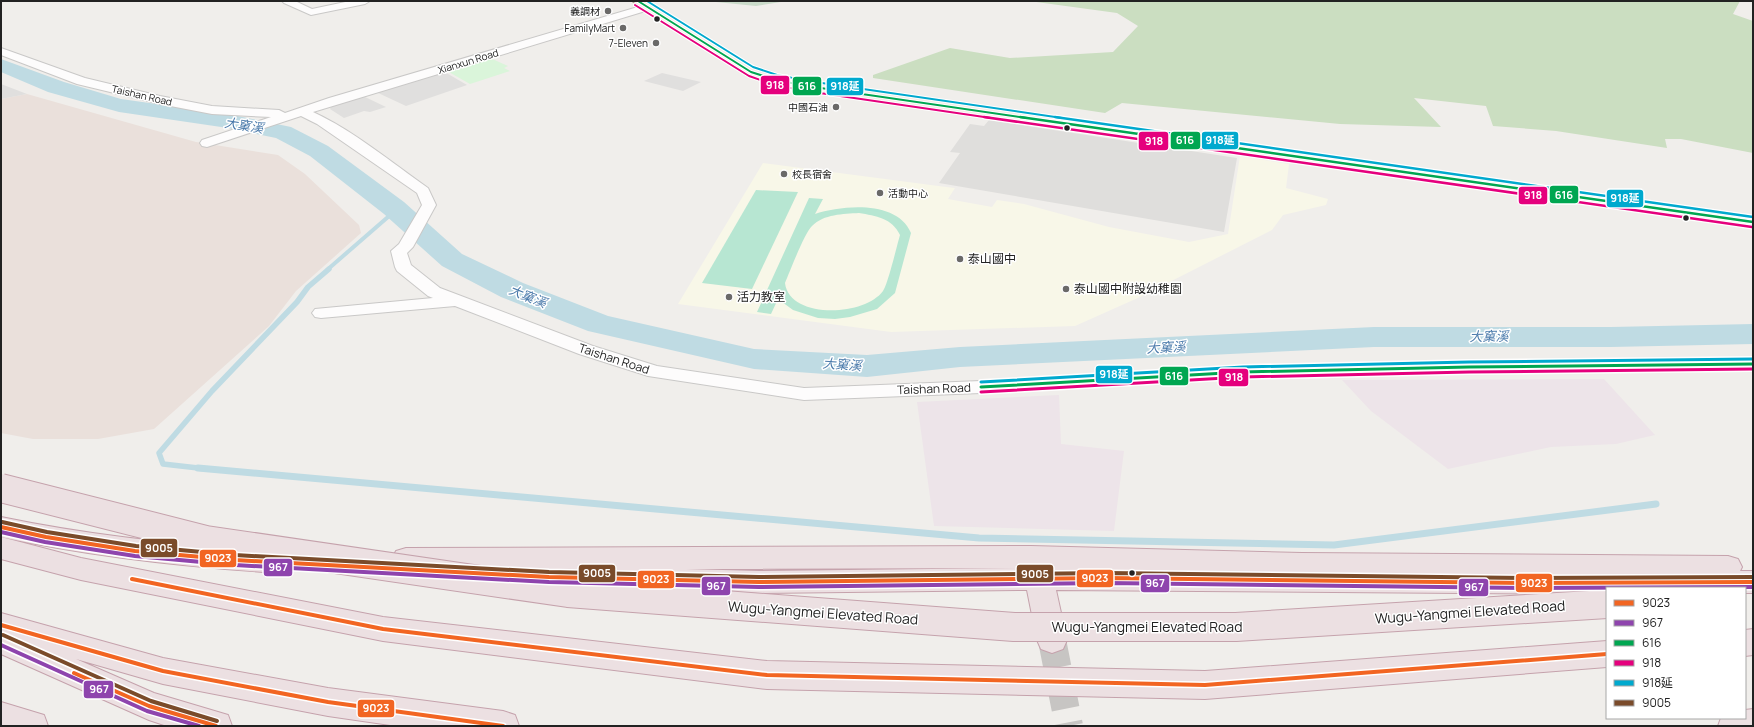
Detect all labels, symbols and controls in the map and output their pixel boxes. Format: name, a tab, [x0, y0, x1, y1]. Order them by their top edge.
place label: 義調材	[570, 4, 600, 18]
marker: 義調材	[603, 6, 613, 16]
unlabelled marker	[652, 14, 662, 24]
place label: FamilyMart	[565, 21, 615, 35]
marker: FamilyMart	[618, 23, 628, 33]
place label: 7-Eleven	[609, 36, 648, 50]
marker: 7-Eleven	[651, 38, 661, 48]
street label: Xianxun Road	[436, 45, 500, 77]
line badge: 918	[760, 75, 790, 95]
line badge: 616	[792, 76, 822, 96]
text: 918	[766, 77, 784, 92]
line badge: 918延	[826, 77, 864, 96]
text: 616	[798, 78, 816, 93]
text: 918延	[830, 78, 860, 93]
street label: Taishan Road	[110, 81, 174, 109]
place label: 中國石油	[788, 100, 828, 114]
marker: 中國石油	[831, 102, 841, 112]
water label: 大窠溪	[223, 113, 267, 137]
unlabelled marker	[1062, 123, 1072, 133]
line badge: 918	[1138, 131, 1169, 151]
line badge: 616	[1170, 131, 1201, 150]
line badge: 918延	[1201, 131, 1239, 150]
text: 616	[1176, 132, 1194, 147]
text: 918延	[1205, 132, 1235, 147]
text: 918	[1145, 133, 1163, 148]
place label: 校長宿舍	[792, 167, 832, 181]
marker: 校長宿舍	[779, 169, 789, 179]
line badge: 616	[1549, 185, 1579, 204]
place label: 活動中心	[888, 186, 928, 200]
line badge: 918	[1518, 186, 1548, 205]
text: 918	[1524, 187, 1542, 202]
text: 616	[1555, 187, 1573, 202]
marker: 活動中心	[875, 188, 885, 198]
line badge: 918延	[1606, 189, 1644, 208]
text: 918延	[1610, 190, 1640, 205]
unlabelled marker	[1681, 213, 1691, 223]
place label: 泰山國中	[968, 250, 1016, 267]
marker: 泰山國中	[955, 254, 965, 264]
water label: 大窠溪	[507, 280, 551, 312]
place label: 泰山國中附設幼稚園	[1074, 280, 1182, 297]
marker: 泰山國中附設幼稚園	[1061, 284, 1071, 294]
place label: 活力教室	[737, 288, 785, 305]
marker: 活力教室	[724, 292, 734, 302]
water label: 大窠溪	[1469, 327, 1511, 345]
water label: 大窠溪	[1146, 337, 1188, 357]
street label: Taishan Road	[576, 339, 652, 378]
water label: 大窠溪	[822, 354, 864, 374]
line badge: 918延	[1095, 365, 1133, 384]
text: 918延	[1099, 366, 1129, 381]
line badge: 616	[1159, 366, 1189, 386]
text: 616	[1165, 368, 1183, 383]
line badge: 918	[1218, 368, 1249, 387]
text: 918	[1225, 369, 1243, 384]
street label: Taishan Road	[897, 379, 971, 398]
line badge: 9005	[140, 538, 178, 558]
text: 9005	[145, 540, 173, 555]
line badge: 9023	[199, 549, 237, 568]
text: 9023	[204, 550, 232, 565]
line badge: 967	[263, 558, 293, 577]
text: 967	[268, 559, 288, 574]
line badge: 9005	[578, 564, 616, 583]
line badge: 9005	[1016, 564, 1054, 583]
text: 9005	[583, 565, 611, 580]
text: 9005	[1021, 566, 1049, 581]
unlabelled marker	[1127, 568, 1137, 578]
line badge: 9023	[1076, 569, 1114, 588]
line badge: 9023	[637, 570, 675, 589]
text: 9023	[1081, 570, 1109, 585]
text: 9023	[642, 571, 670, 586]
line badge: 9023	[1515, 573, 1553, 593]
line badge: 967	[1140, 574, 1170, 593]
text: 967	[1145, 575, 1165, 590]
text: 9023	[1520, 575, 1548, 590]
line badge: 967	[701, 576, 731, 596]
text: 967	[706, 578, 726, 593]
line badge: 967	[1458, 578, 1489, 597]
text: 967	[1464, 579, 1484, 594]
legend	[1606, 587, 1746, 719]
text: 9023	[1642, 594, 1670, 611]
street label: Wugu-Yangmei Elevated Road	[1374, 595, 1566, 628]
street label: Wugu-Yangmei Elevated Road	[727, 596, 919, 629]
text: 967	[1642, 614, 1663, 631]
street label: Wugu-Yangmei Elevated Road	[1052, 617, 1242, 636]
text: 616	[1642, 634, 1661, 651]
text: 918	[1642, 654, 1661, 671]
text: 918延	[1642, 674, 1673, 691]
line badge: 967	[83, 680, 114, 699]
text: 967	[89, 681, 109, 696]
text: 9005	[1642, 694, 1671, 711]
line badge: 9023	[357, 699, 395, 718]
text: 9023	[362, 700, 390, 715]

